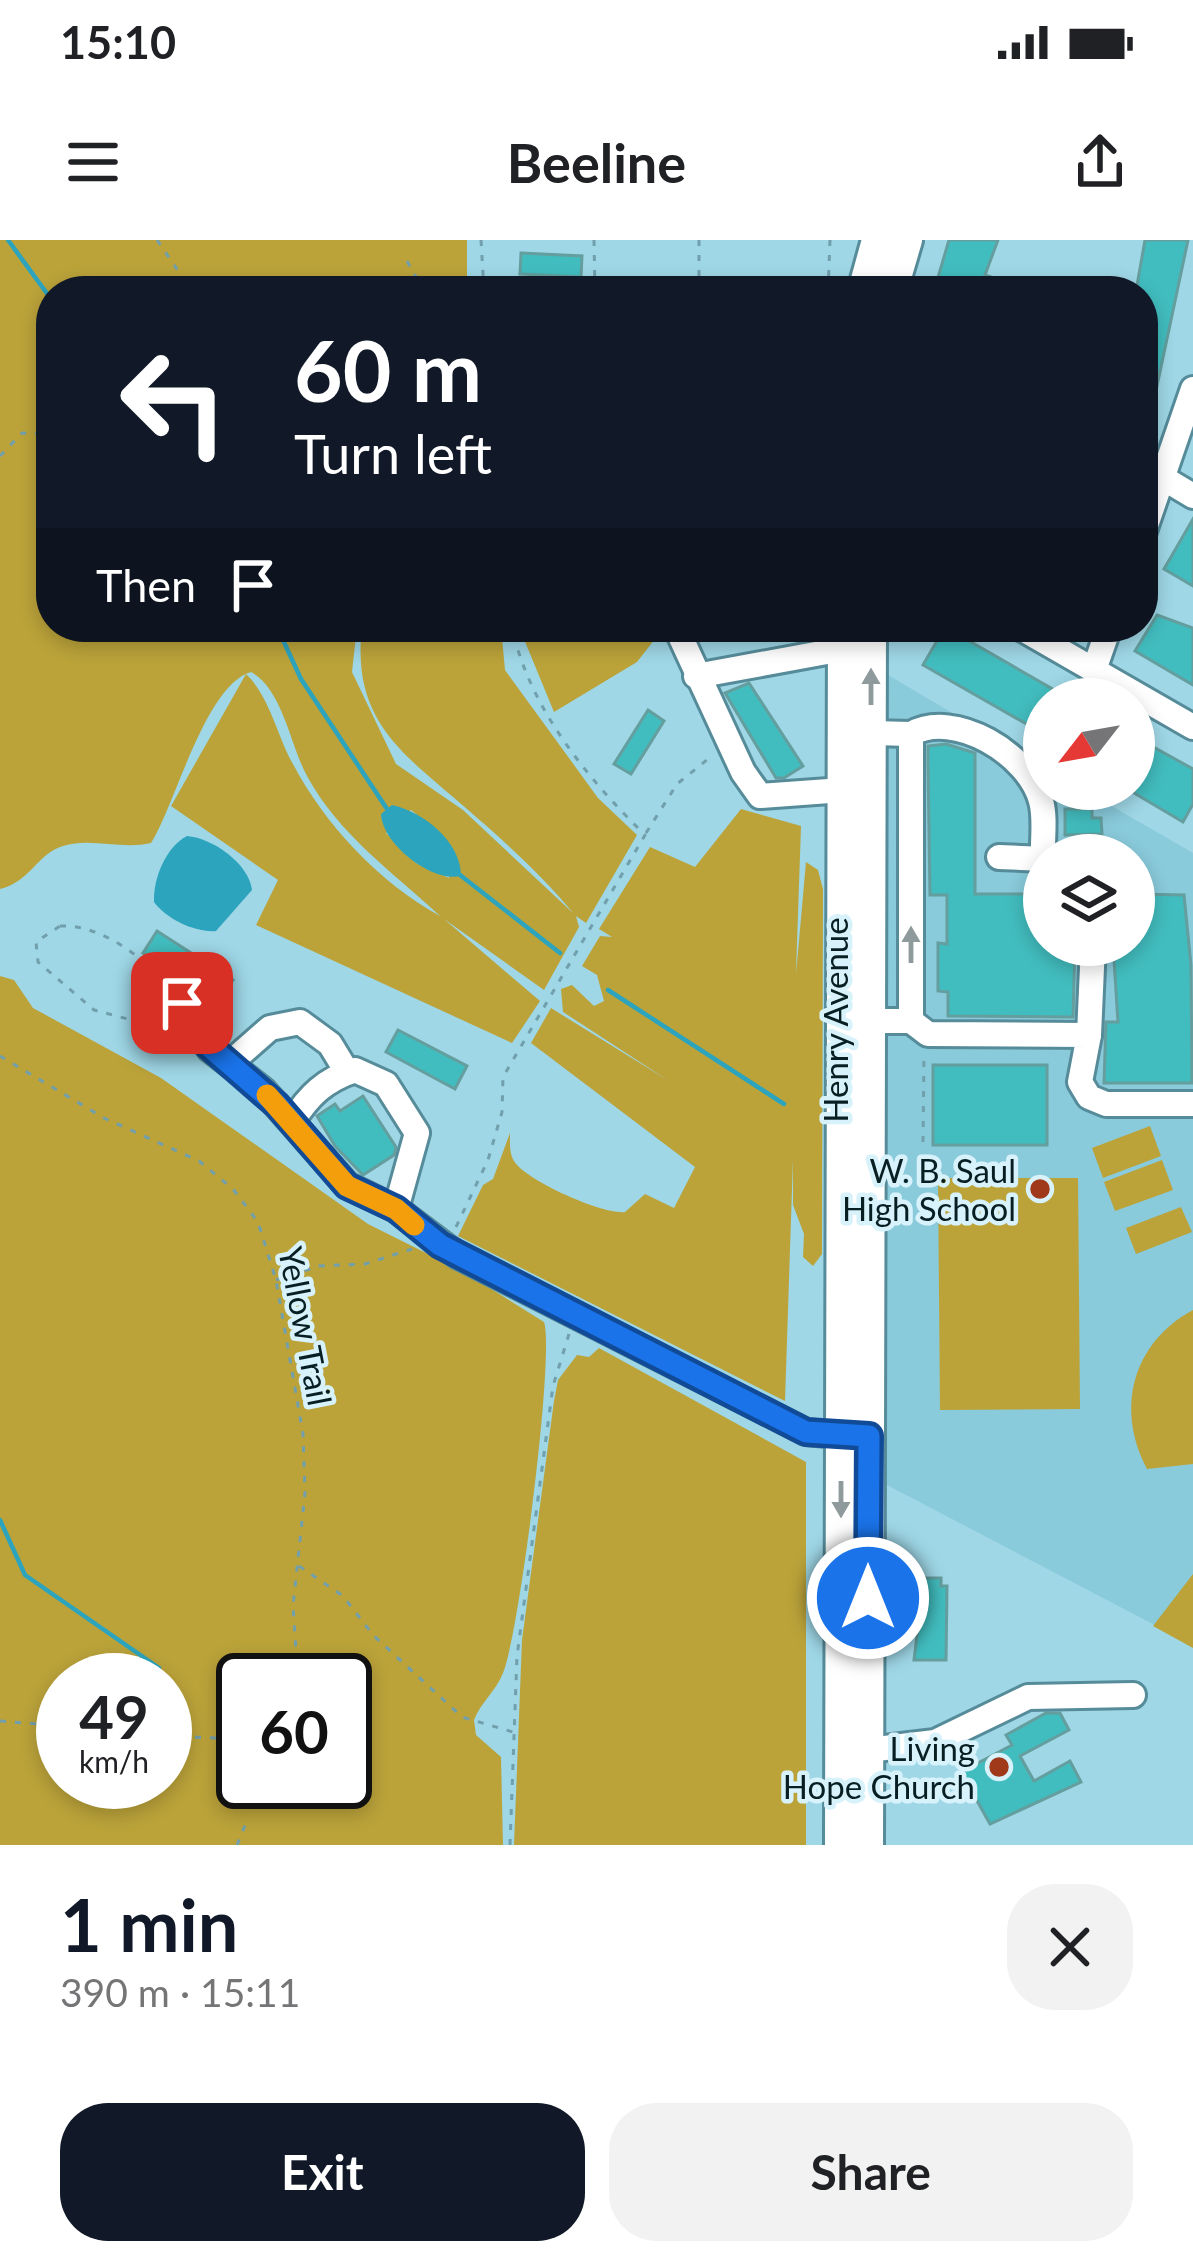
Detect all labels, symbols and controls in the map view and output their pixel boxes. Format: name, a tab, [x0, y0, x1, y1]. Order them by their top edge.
text: 15:10	[60, 15, 176, 69]
icon: menu	[60, 129, 126, 195]
icon: share	[1067, 129, 1133, 195]
text: Beeline	[507, 130, 686, 195]
text: 60 m	[294, 319, 482, 420]
icon: left	[96, 324, 252, 480]
text: Turn left	[294, 421, 492, 486]
icon: arrive	[220, 552, 286, 618]
text: Then	[96, 558, 196, 612]
one-way arrow	[861, 667, 881, 705]
north arrow	[1023, 678, 1155, 810]
map controls	[1023, 678, 1155, 966]
button: layers	[1023, 834, 1155, 966]
street label: Henry Avenue	[815, 917, 855, 1123]
one-way arrow	[901, 925, 921, 963]
pin	[131, 952, 233, 1054]
icon: arrive	[149, 970, 215, 1036]
place label: W. B. Saul High School	[842, 1150, 1016, 1228]
marker: W. B. Saul High School	[1027, 1176, 1053, 1202]
street label: Yellow Trail	[271, 1243, 341, 1409]
one-way arrow	[831, 1481, 851, 1519]
position arrow	[805, 1535, 931, 1661]
speed limit sign: 60	[216, 1653, 372, 1809]
text: 49	[79, 1680, 149, 1752]
place label: Living Hope Church	[783, 1728, 975, 1806]
text: km/h	[79, 1743, 149, 1779]
marker: Living Hope Church	[986, 1754, 1012, 1780]
text: 1 min	[60, 1881, 238, 1967]
button: close	[1007, 1884, 1133, 2010]
text: 390 m · 15:11	[60, 1969, 300, 2015]
button: Exit	[60, 2103, 585, 2241]
button: Share	[609, 2103, 1133, 2241]

